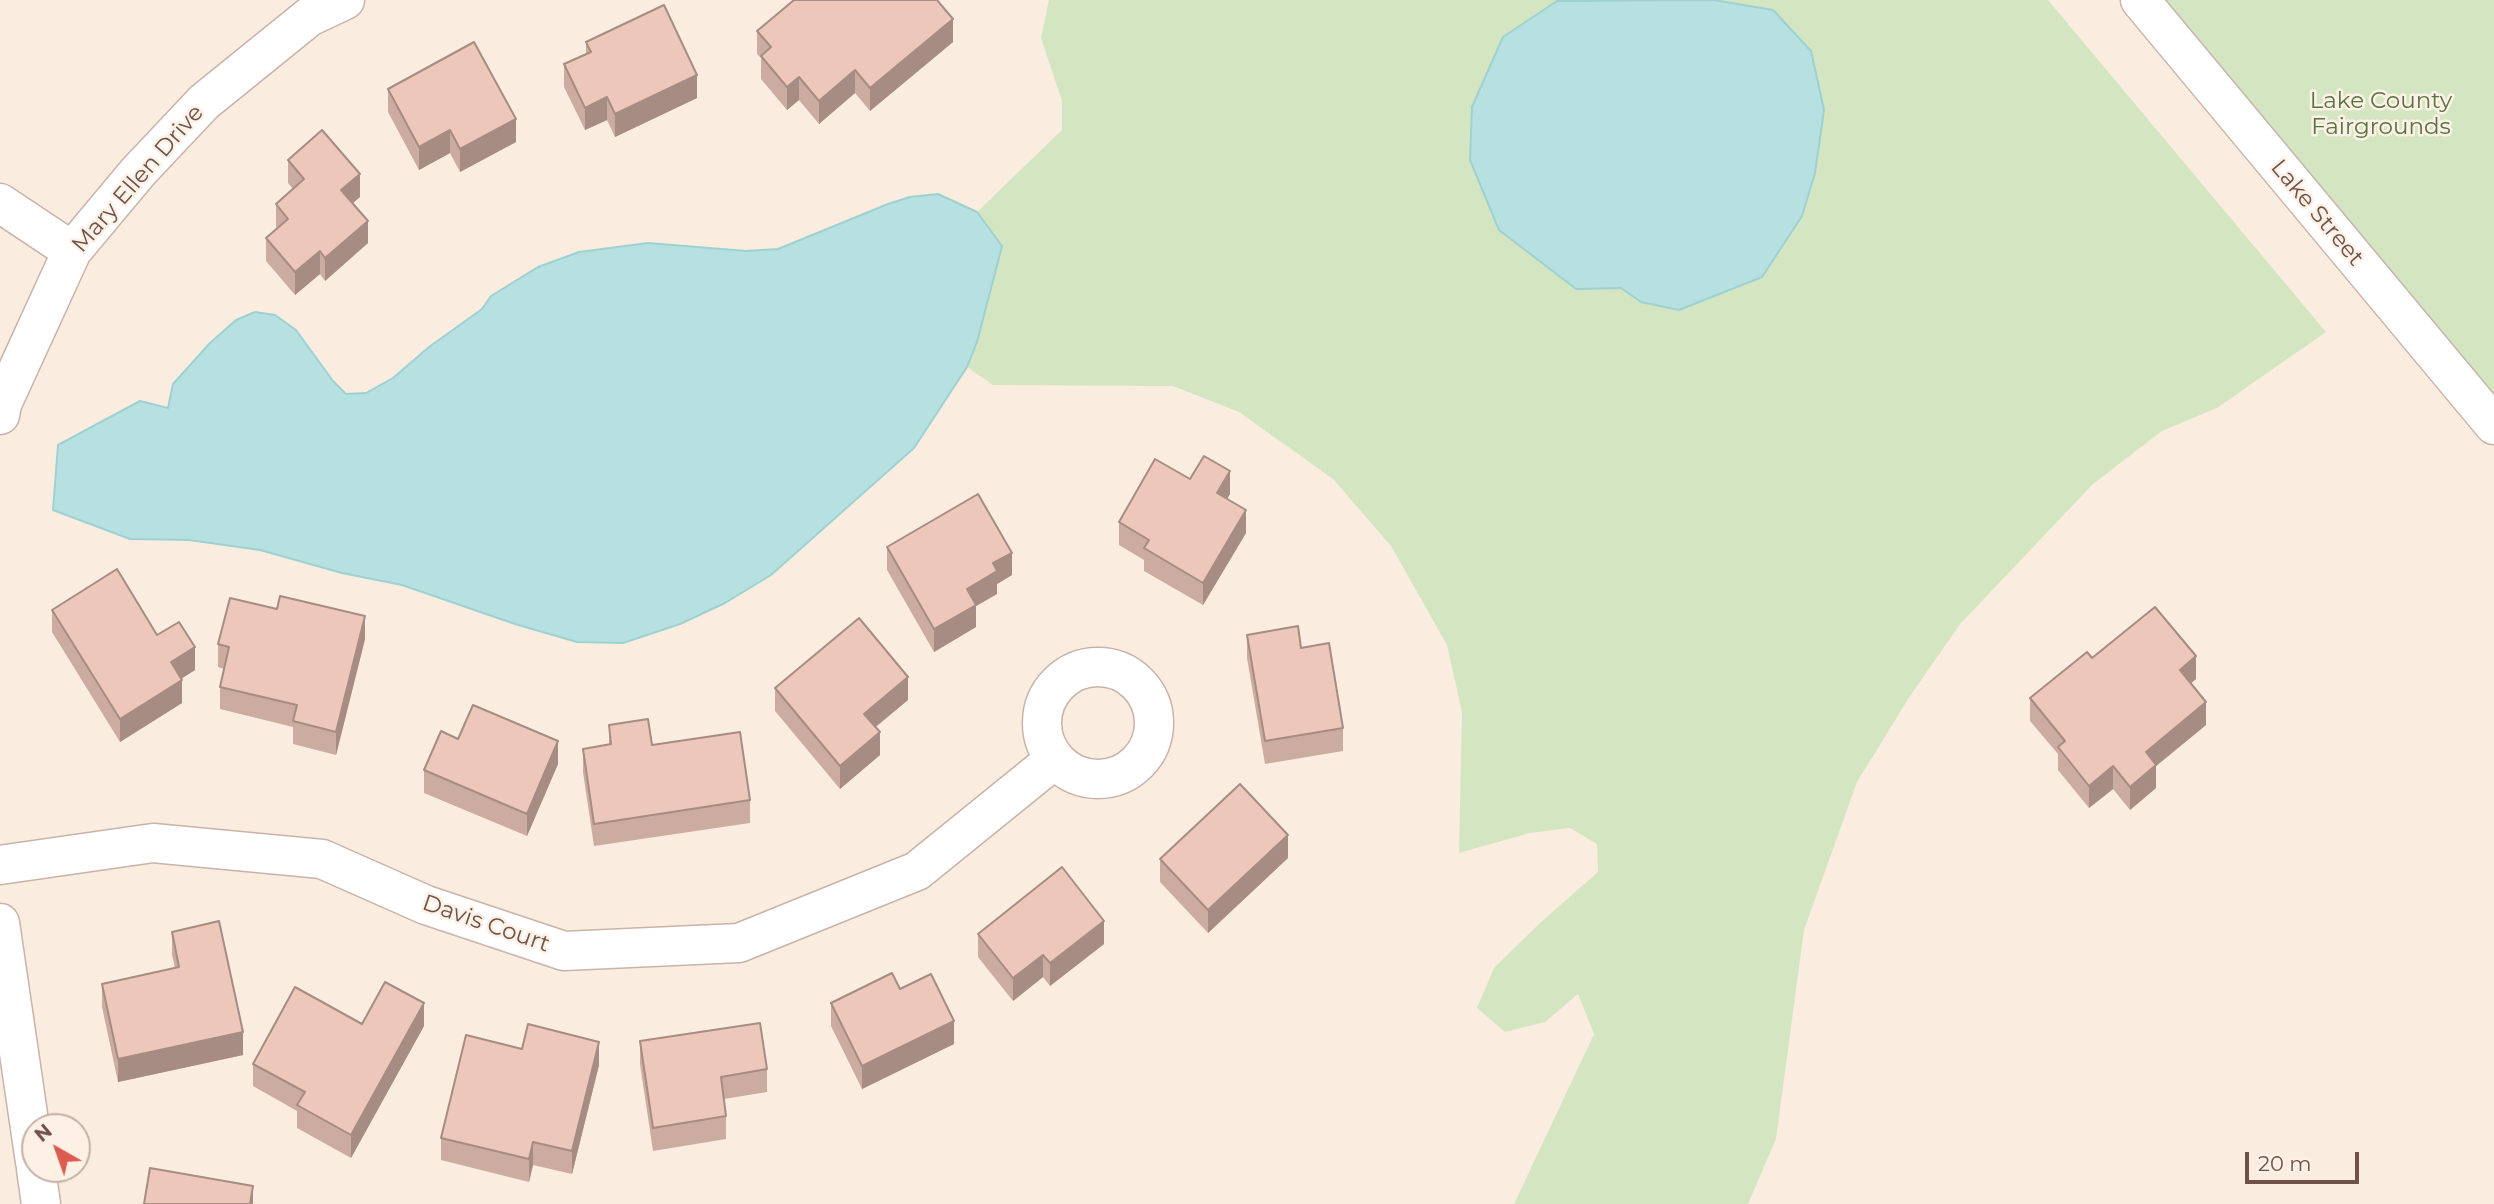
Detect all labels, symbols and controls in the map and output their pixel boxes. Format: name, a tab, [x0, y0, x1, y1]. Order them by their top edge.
park label: Lake County Fairgrounds	[2310, 87, 2452, 141]
street label: Mary Ellen Drive	[66, 100, 210, 258]
street label: Lake Street	[2265, 154, 2369, 272]
street label: Davis Court	[419, 889, 553, 959]
north arrow	[21, 1113, 91, 1183]
text: N	[30, 1119, 57, 1147]
scale bar	[2249, 1138, 2363, 1182]
text: 20 m	[2258, 1151, 2312, 1176]

